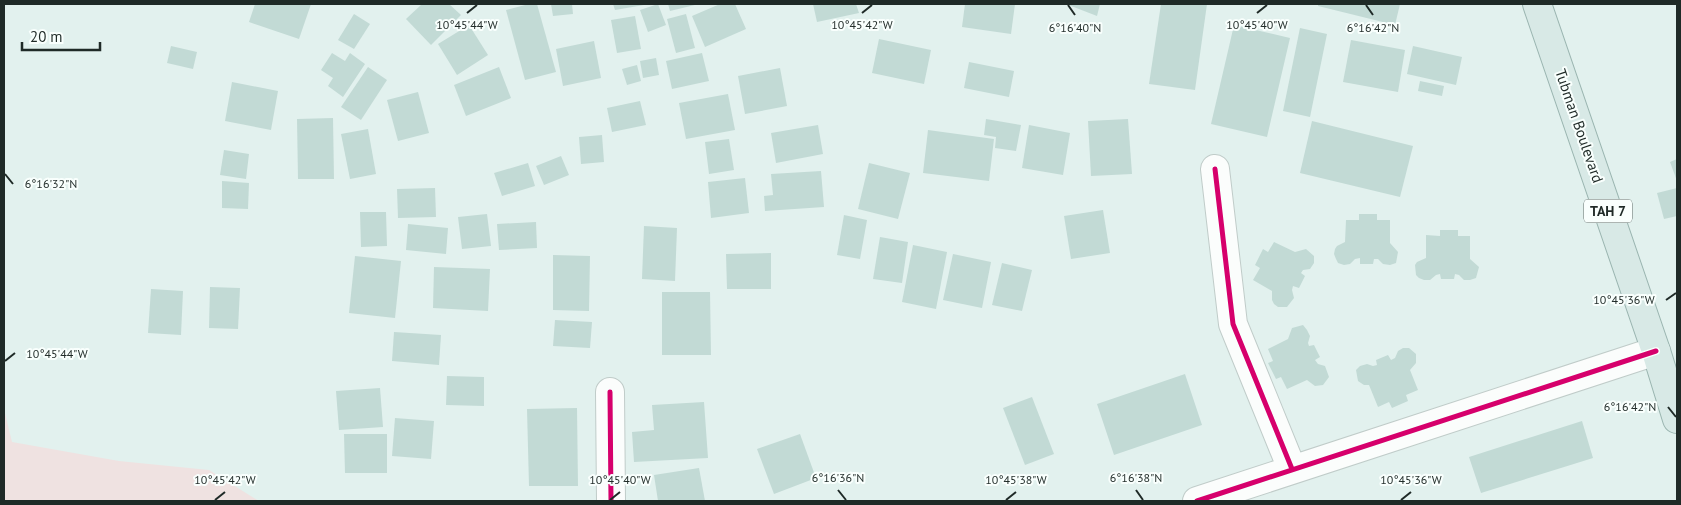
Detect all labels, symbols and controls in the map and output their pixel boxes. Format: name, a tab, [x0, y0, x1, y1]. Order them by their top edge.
text: 10°45'44"W	[436, 17, 498, 32]
text: 10°45'42"W	[831, 17, 893, 32]
text: 10°45'40"W	[1226, 17, 1288, 32]
scale bar	[22, 20, 100, 52]
text: 6°16'40"N	[1049, 20, 1101, 35]
text: 6°16'42"N	[1347, 20, 1399, 35]
text: 20 m	[30, 27, 63, 46]
street label: Tubman Boulevard	[1551, 66, 1608, 185]
text: 6°16'32"N	[25, 176, 77, 191]
road number: TAH 7	[1584, 200, 1632, 222]
text: 10°45'36"W	[1593, 292, 1655, 307]
text: 10°45'44"W	[26, 346, 88, 361]
text: 6°16'42"N	[1604, 399, 1656, 414]
text: 6°16'36"N	[812, 470, 864, 485]
text: 6°16'38"N	[1110, 470, 1162, 485]
text: 10°45'42"W	[194, 472, 256, 487]
text: 10°45'40"W	[589, 472, 651, 487]
text: 10°45'38"W	[985, 472, 1047, 487]
text: 10°45'36"W	[1380, 472, 1442, 487]

